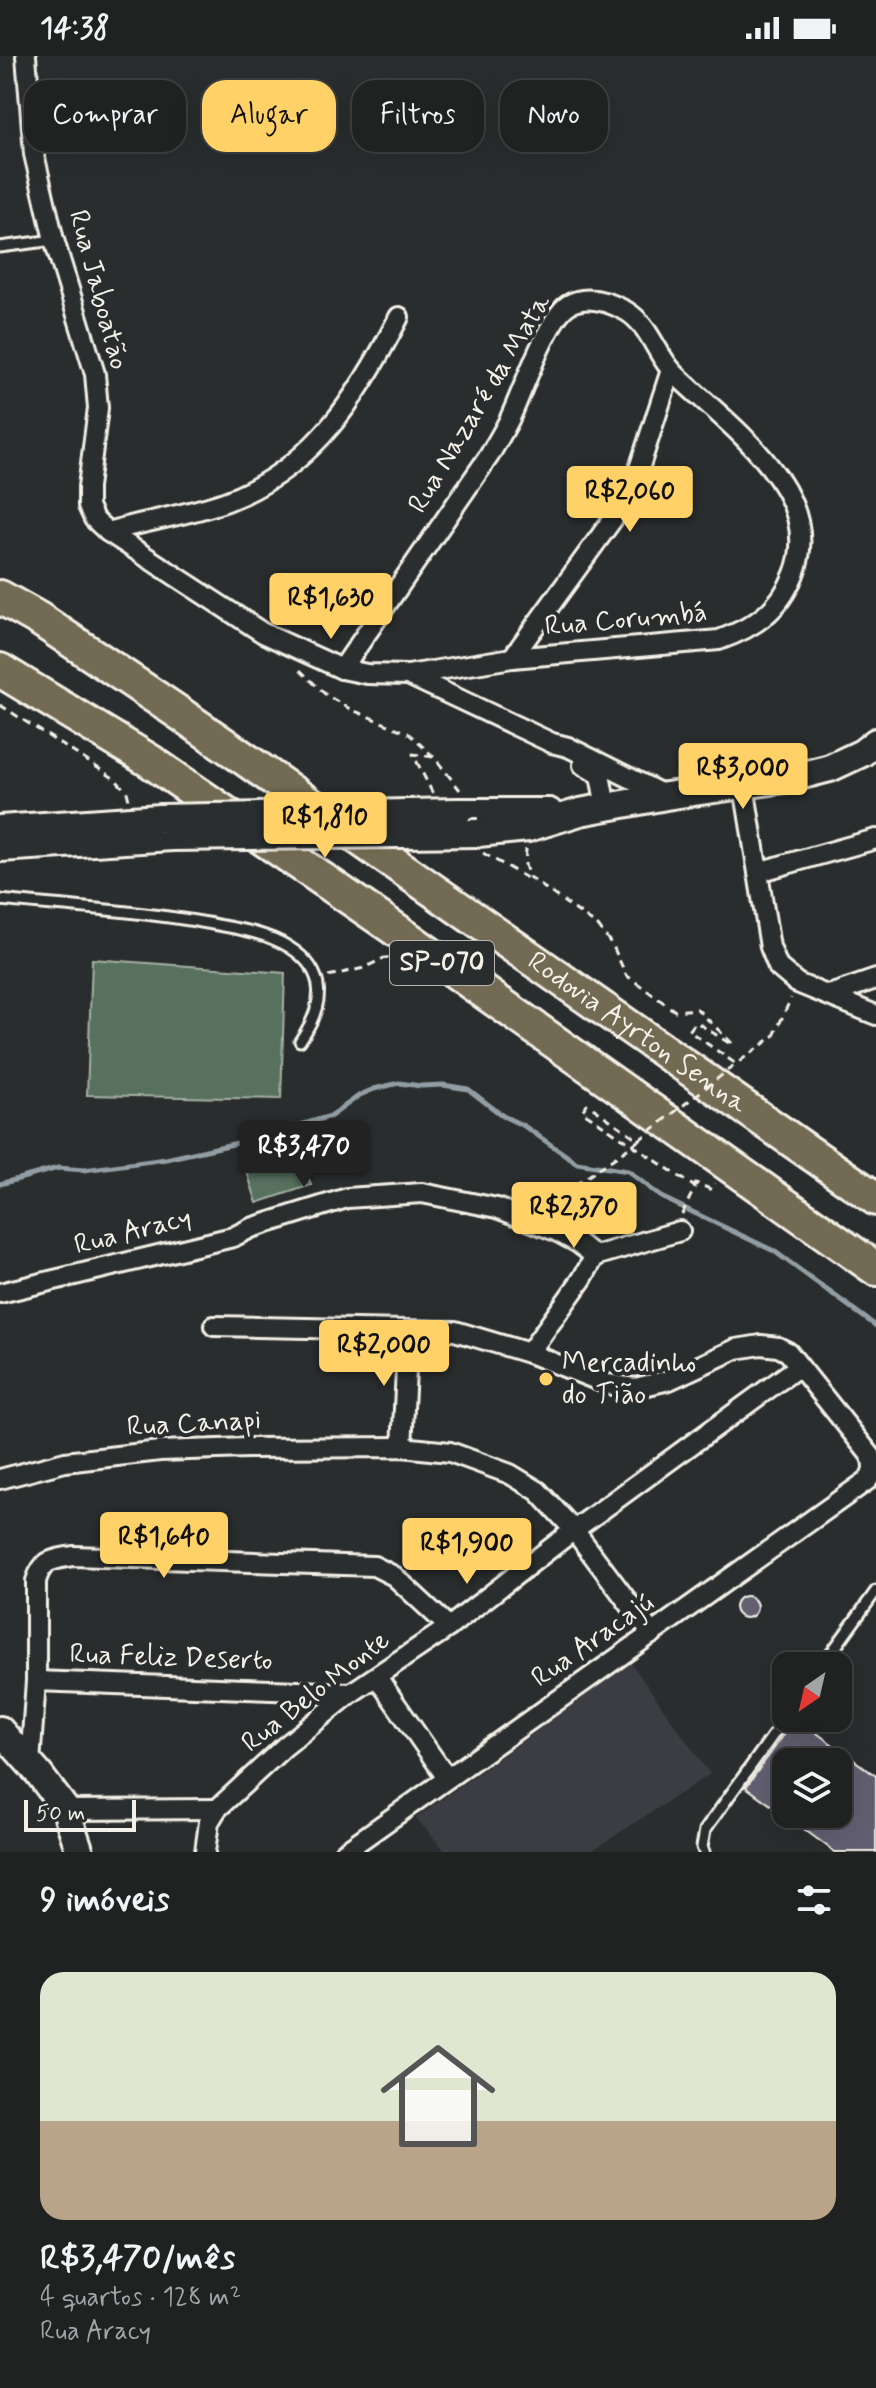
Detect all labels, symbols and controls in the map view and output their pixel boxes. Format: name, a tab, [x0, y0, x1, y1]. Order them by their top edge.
text: 14:38	[40, 9, 110, 48]
chip: Comprar	[24, 80, 186, 152]
chip: Alugar	[202, 80, 336, 152]
chip: Filtros	[352, 80, 484, 152]
chip: Novo	[500, 80, 608, 152]
street label: Rua Jaboatão	[59, 206, 137, 374]
street label: Rua Nazaré da Mata	[400, 287, 560, 520]
pin: R$2,060	[556, 466, 704, 534]
text: R$2,060	[585, 475, 675, 509]
pin: R$1,630	[257, 573, 405, 641]
text: R$1,630	[287, 582, 375, 616]
street label: Rua Corumbá	[543, 594, 709, 646]
pin: R$3,000	[669, 743, 817, 811]
text: R$3,000	[697, 752, 789, 786]
pin: R$1,810	[251, 792, 399, 860]
text: R$1,810	[282, 801, 368, 835]
road number: SP-070	[390, 941, 494, 985]
street label: Rodovia Ayrton Senna	[520, 943, 754, 1122]
pin: R$3,470	[230, 1121, 378, 1189]
text: R$3,470	[258, 1130, 350, 1164]
pin: R$2,370	[500, 1182, 648, 1250]
text: R$2,370	[530, 1191, 618, 1225]
street label: Rua Aracy	[71, 1200, 195, 1264]
pin: R$2,000	[310, 1320, 458, 1388]
text: R$2,000	[337, 1329, 431, 1363]
place label: Mercadinho do Tião	[562, 1345, 696, 1414]
marker: Mercadinho do Tião	[537, 1370, 555, 1388]
street label: Rua Canapi	[126, 1402, 262, 1446]
pin: R$1,640	[90, 1512, 238, 1580]
pin: R$1,900	[393, 1518, 541, 1586]
text: R$1,640	[118, 1521, 210, 1555]
text: R$1,900	[420, 1527, 514, 1561]
street label: Rua Aracajú	[524, 1585, 662, 1697]
street label: Rua Belo Monte	[234, 1622, 398, 1762]
street label: Rua Feliz Deserto	[69, 1636, 273, 1680]
north arrow	[772, 1652, 852, 1732]
map controls	[772, 1652, 852, 1828]
button: layers	[772, 1748, 852, 1828]
scale bar	[24, 1796, 136, 1832]
text: 50 m	[36, 1800, 85, 1828]
text: 9 imóveis	[40, 1878, 169, 1923]
icon: filters	[792, 1878, 836, 1922]
icon: home	[366, 2024, 510, 2168]
text: R$3,470/mês	[40, 2236, 235, 2281]
text: 4 quartos · 128 m²	[40, 2281, 241, 2315]
text: Rua Aracy	[40, 2315, 151, 2349]

